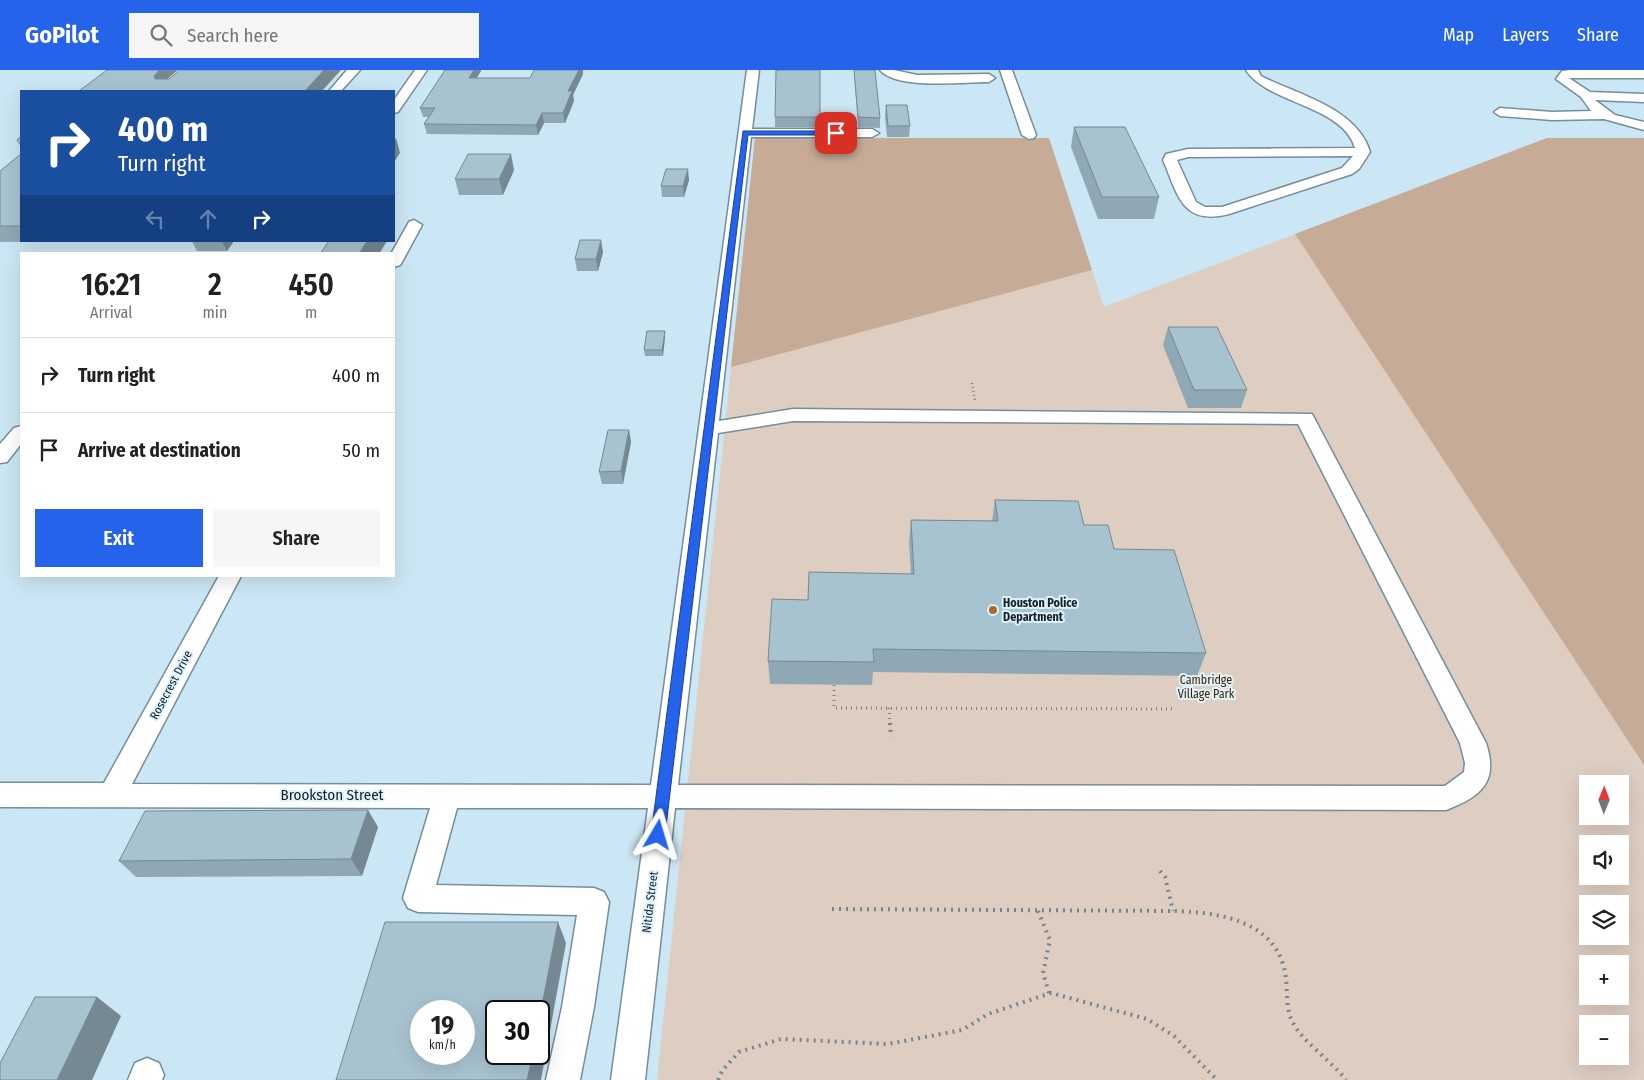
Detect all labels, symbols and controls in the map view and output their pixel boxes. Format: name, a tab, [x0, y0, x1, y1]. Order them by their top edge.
search box	[129, 13, 479, 58]
text: GoPilot	[25, 21, 99, 49]
icon: search	[147, 21, 175, 49]
text: Search here	[187, 24, 279, 47]
text: Map	[1443, 24, 1474, 46]
text: Layers	[1502, 24, 1549, 46]
text: Share	[1577, 24, 1619, 46]
text: 400 m	[118, 108, 208, 150]
icon: right	[35, 110, 100, 175]
pin	[815, 112, 857, 154]
icon: arrive	[822, 119, 850, 147]
text: Turn right	[118, 150, 206, 177]
icon: left	[141, 205, 169, 233]
icon: ahead	[194, 205, 222, 233]
icon: right	[247, 205, 275, 233]
text: 16:21	[81, 267, 142, 303]
text: 2	[208, 267, 222, 303]
text: 450	[288, 267, 334, 303]
text: Arrival	[90, 303, 132, 322]
text: min	[203, 303, 227, 322]
text: m	[305, 303, 317, 322]
icon: right	[35, 361, 63, 389]
text: Turn right	[78, 364, 155, 387]
text: 400 m	[332, 364, 380, 387]
icon: arrive	[35, 436, 63, 464]
text: Arrive at destination	[78, 439, 241, 462]
text: 50 m	[342, 439, 380, 462]
button: Exit	[35, 509, 203, 567]
button: Share	[213, 509, 380, 567]
place label: Houston Police Department	[1003, 596, 1077, 624]
marker: Houston Police Department	[987, 604, 999, 616]
street label: Rosecrest Drive	[147, 648, 195, 722]
park label: Cambridge Village Park	[1178, 673, 1235, 701]
north arrow	[1579, 775, 1629, 825]
map controls	[1579, 775, 1629, 1065]
street label: Brookston Street	[280, 786, 384, 804]
position arrow	[631, 808, 683, 860]
button: sound	[1579, 835, 1629, 885]
street label: Nitida Street	[639, 870, 661, 934]
button: layers	[1579, 895, 1629, 945]
button: +	[1579, 955, 1629, 1005]
speed limit sign: 30	[485, 1000, 550, 1065]
text: 19	[431, 1011, 454, 1041]
button: −	[1579, 1015, 1629, 1065]
text: km/h	[429, 1038, 456, 1052]

